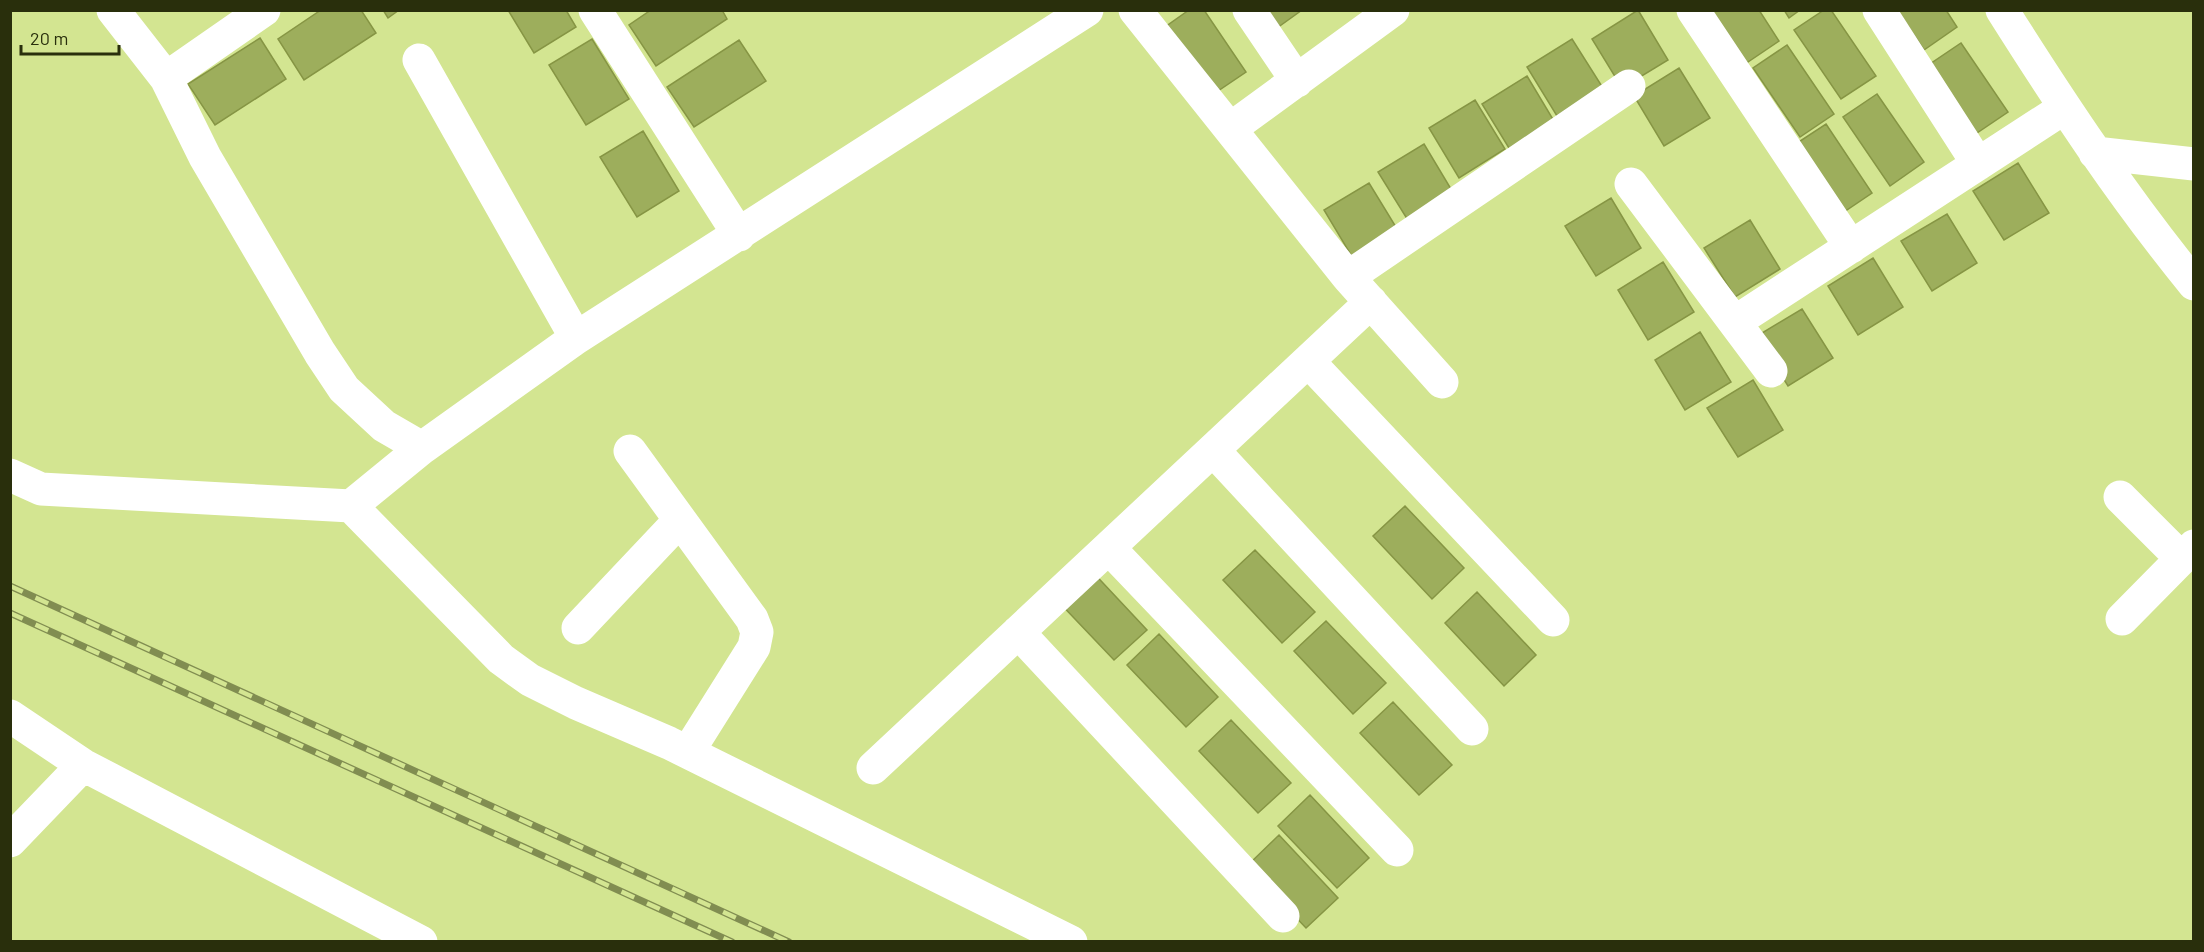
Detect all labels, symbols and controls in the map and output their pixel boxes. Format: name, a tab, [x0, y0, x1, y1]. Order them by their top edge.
scale bar	[21, 18, 118, 56]
text: 20 m	[30, 27, 68, 49]

